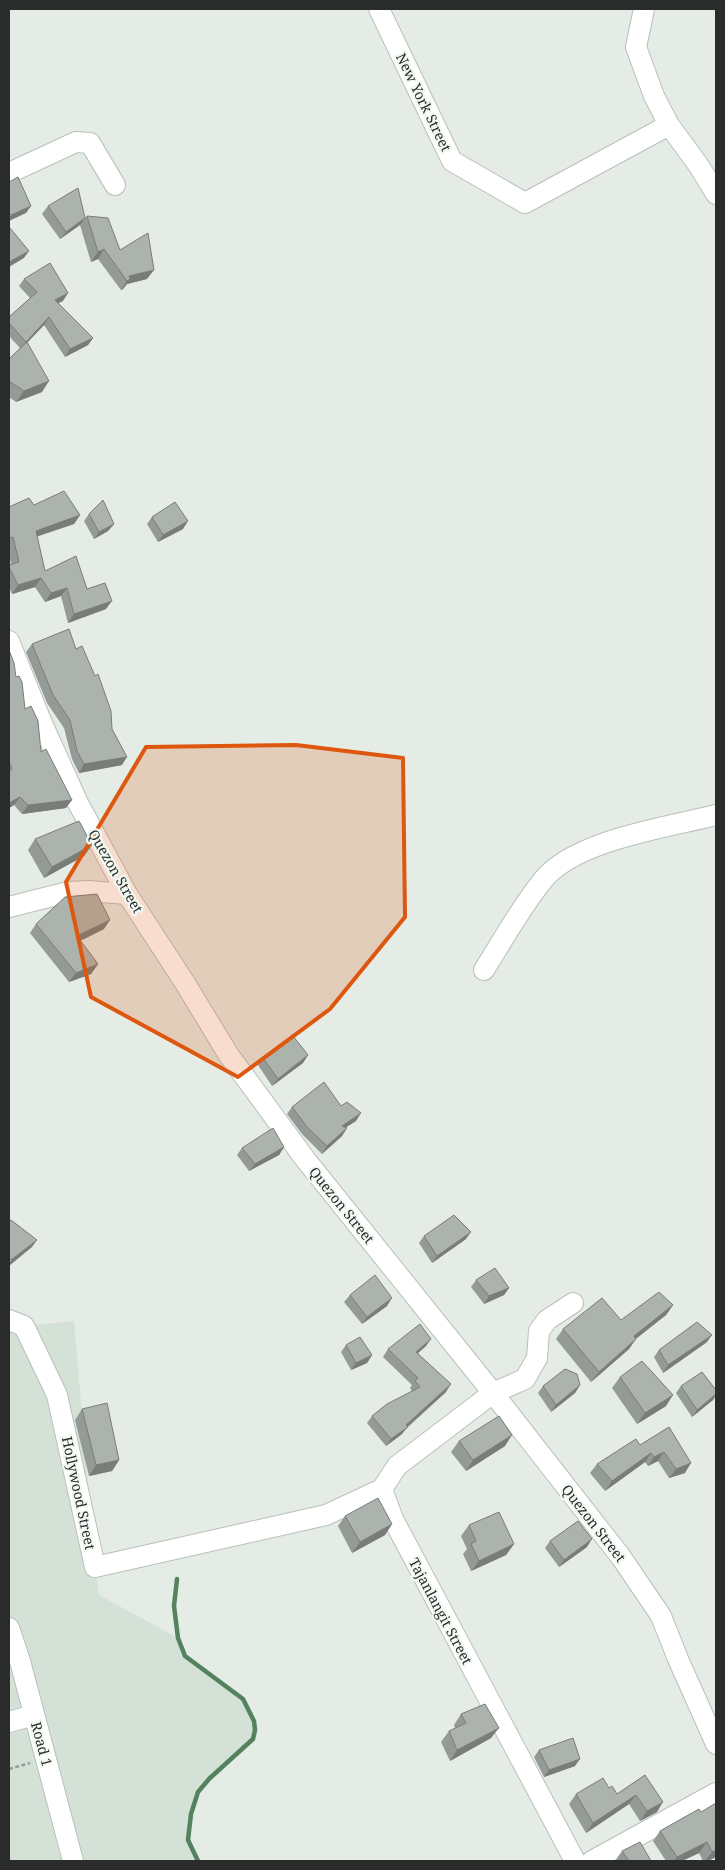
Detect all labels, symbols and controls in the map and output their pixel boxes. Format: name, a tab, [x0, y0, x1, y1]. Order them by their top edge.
street label: New York Street	[392, 50, 456, 154]
street label: Quezon Street	[84, 826, 148, 916]
street label: Quezon Street	[305, 1163, 379, 1247]
street label: Hollywood Street	[58, 1435, 100, 1551]
street label: Quezon Street	[558, 1480, 630, 1566]
street label: Tajanlangit Street	[405, 1554, 477, 1668]
street label: Road 1	[27, 1720, 57, 1768]

